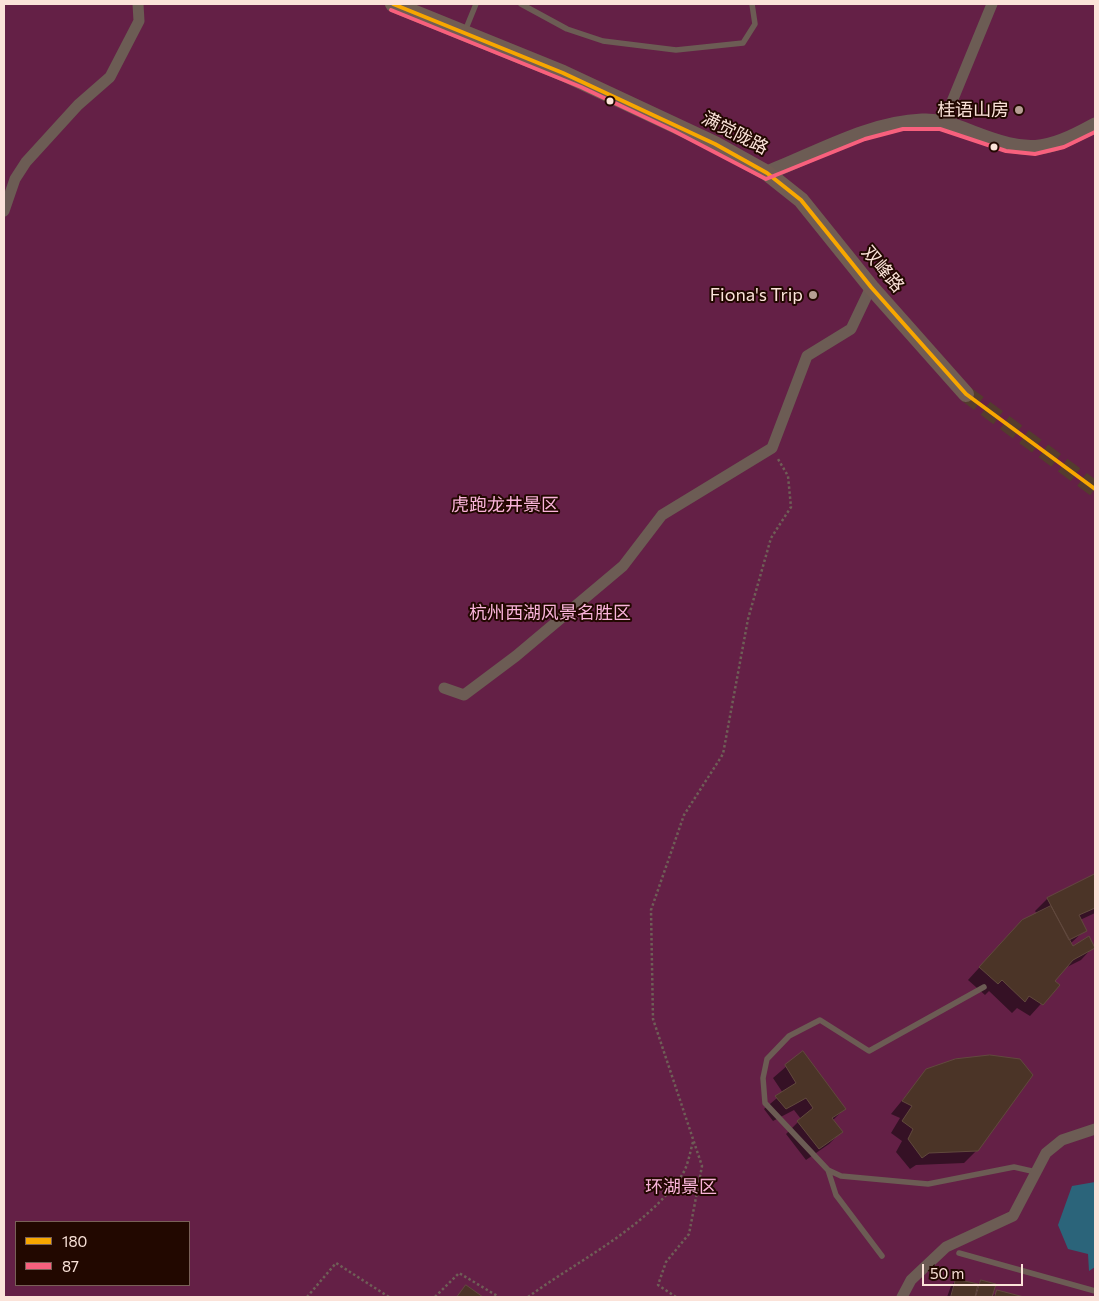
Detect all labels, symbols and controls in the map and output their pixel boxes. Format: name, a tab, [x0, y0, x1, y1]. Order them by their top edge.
unlabelled marker	[605, 96, 615, 106]
place label: 桂语山房	[937, 99, 1009, 121]
marker: 桂语山房	[1013, 104, 1025, 116]
street label: 满觉陇路	[698, 107, 772, 159]
unlabelled marker	[989, 142, 999, 152]
street label: 双峰路	[857, 241, 909, 297]
place label: Fiona's Trip	[710, 284, 803, 306]
marker: Fiona's Trip	[807, 289, 819, 301]
park label: 虎跑龙井景区	[451, 494, 559, 516]
park label: 杭州西湖风景名胜区	[469, 602, 631, 624]
park label: 环湖景区	[645, 1176, 717, 1198]
legend	[15, 1221, 190, 1286]
text: 180	[62, 1232, 87, 1250]
scale bar	[924, 1254, 1025, 1286]
text: 87	[62, 1257, 79, 1275]
text: 50 m	[930, 1264, 964, 1282]

